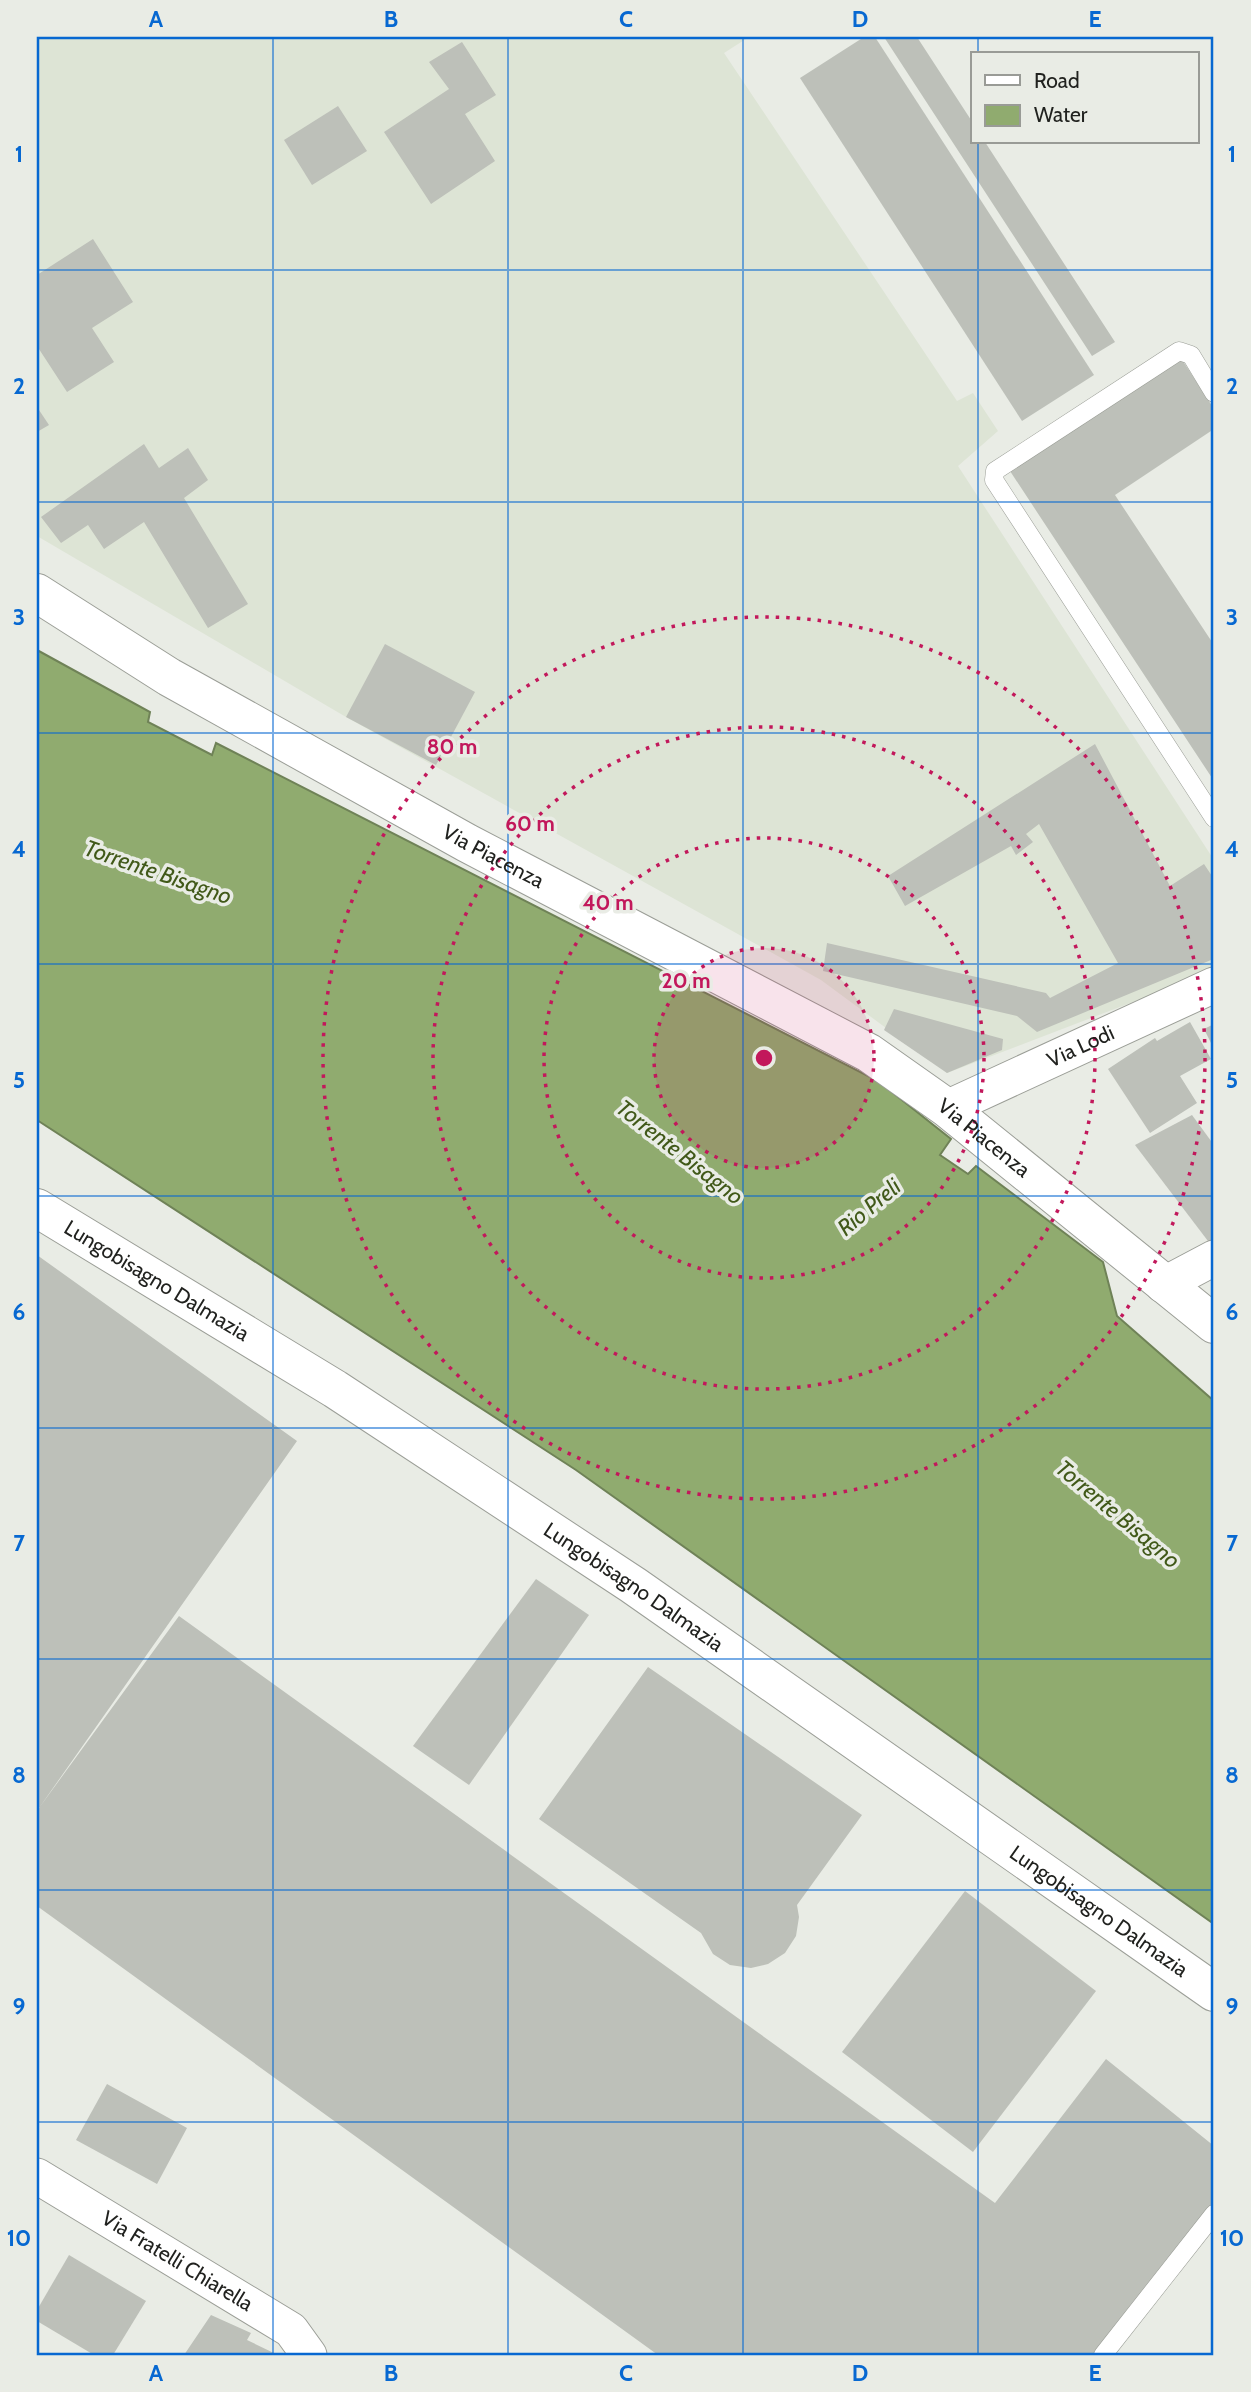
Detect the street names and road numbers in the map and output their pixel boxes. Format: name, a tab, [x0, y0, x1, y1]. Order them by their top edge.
street label: Via Piacenza	[438, 819, 548, 893]
street label: Via Lodi	[1043, 1020, 1118, 1072]
street label: Via Piacenza	[933, 1093, 1035, 1182]
street label: Lungobisagno Dalmazia	[60, 1215, 254, 1346]
street label: Lungobisagno Dalmazia	[539, 1517, 729, 1657]
street label: Lungobisagno Dalmazia	[1005, 1840, 1193, 1982]
street label: Via Fratelli Chiarella	[97, 2205, 258, 2316]

